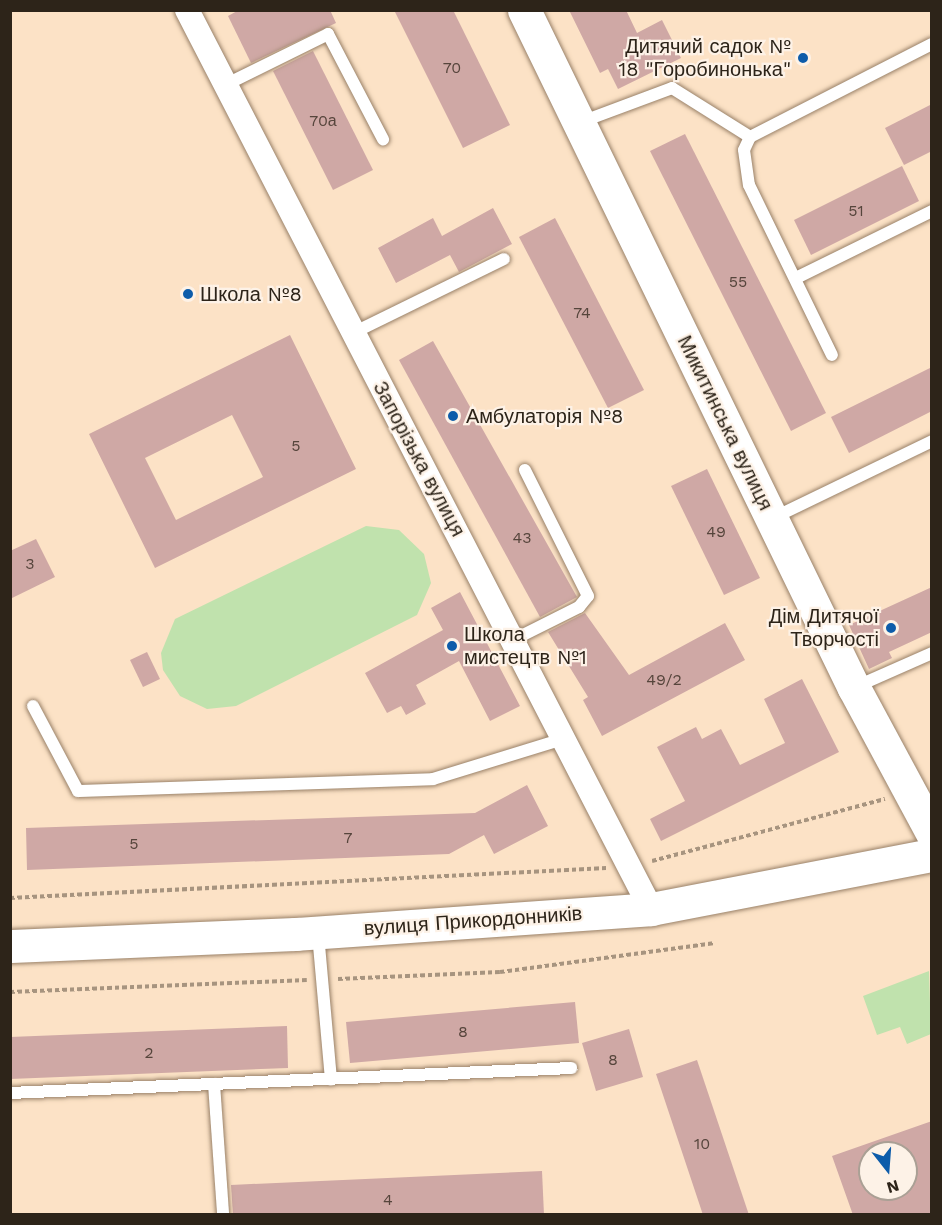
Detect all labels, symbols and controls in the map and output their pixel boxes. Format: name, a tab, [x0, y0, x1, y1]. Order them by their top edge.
place label: Дитячий садок № 18 "Горобинонька"	[619, 34, 791, 81]
marker: Дитячий садок № 18 "Горобинонька"	[796, 51, 810, 65]
house number: 70	[443, 58, 461, 78]
house number: 70а	[309, 111, 337, 131]
house number: 51	[848, 201, 864, 221]
house number: 55	[729, 272, 747, 292]
place label: Школа №8	[200, 282, 302, 306]
marker: Школа №8	[181, 287, 195, 301]
house number: 74	[573, 303, 591, 323]
street label: Микитинська вулиця	[672, 332, 778, 514]
street label: Запорізька вулиця	[368, 377, 470, 541]
place label: Амбулаторія №8	[466, 404, 623, 428]
marker: Амбулаторія №8	[444, 407, 462, 425]
house number: 5	[291, 436, 301, 456]
house number: 49	[706, 522, 726, 542]
house number: 43	[512, 528, 532, 548]
house number: 3	[25, 554, 35, 574]
place label: Дім Дитячої Творчості	[769, 604, 879, 651]
marker: Дім Дитячої Творчості	[884, 621, 898, 635]
place label: Школа мистецтв №1	[464, 622, 587, 669]
marker: Школа мистецтв №1	[445, 639, 459, 653]
house number: 49/2	[646, 670, 682, 690]
house number: 7	[344, 828, 352, 848]
house number: 5	[129, 834, 139, 854]
street label: вулиця Прикордонників	[363, 901, 583, 941]
house number: 8	[458, 1022, 468, 1042]
house number: 2	[144, 1043, 154, 1063]
house number: 8	[608, 1050, 618, 1070]
house number: 10	[694, 1134, 710, 1154]
north arrow	[858, 1141, 918, 1201]
text: N	[884, 1176, 901, 1198]
house number: 4	[383, 1190, 393, 1210]

